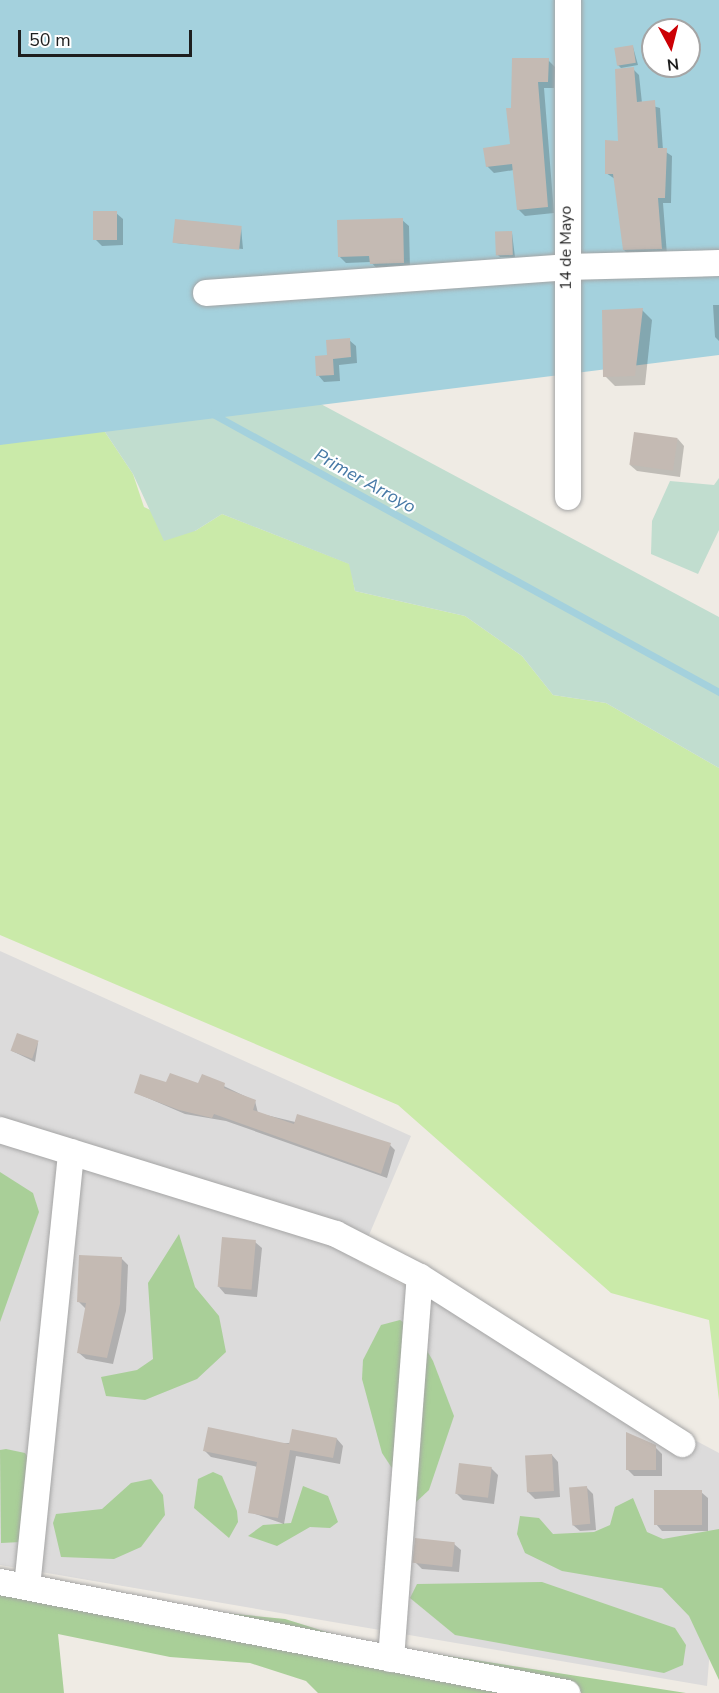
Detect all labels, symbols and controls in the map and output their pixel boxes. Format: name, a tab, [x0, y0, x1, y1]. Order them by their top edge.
scale bar	[21, 18, 195, 56]
north arrow	[641, 18, 701, 78]
text: 50 m	[29, 28, 71, 52]
text: N	[666, 52, 680, 76]
street label: 14 de Mayo	[556, 206, 576, 290]
water label: Primer Arroyo	[310, 444, 420, 518]

